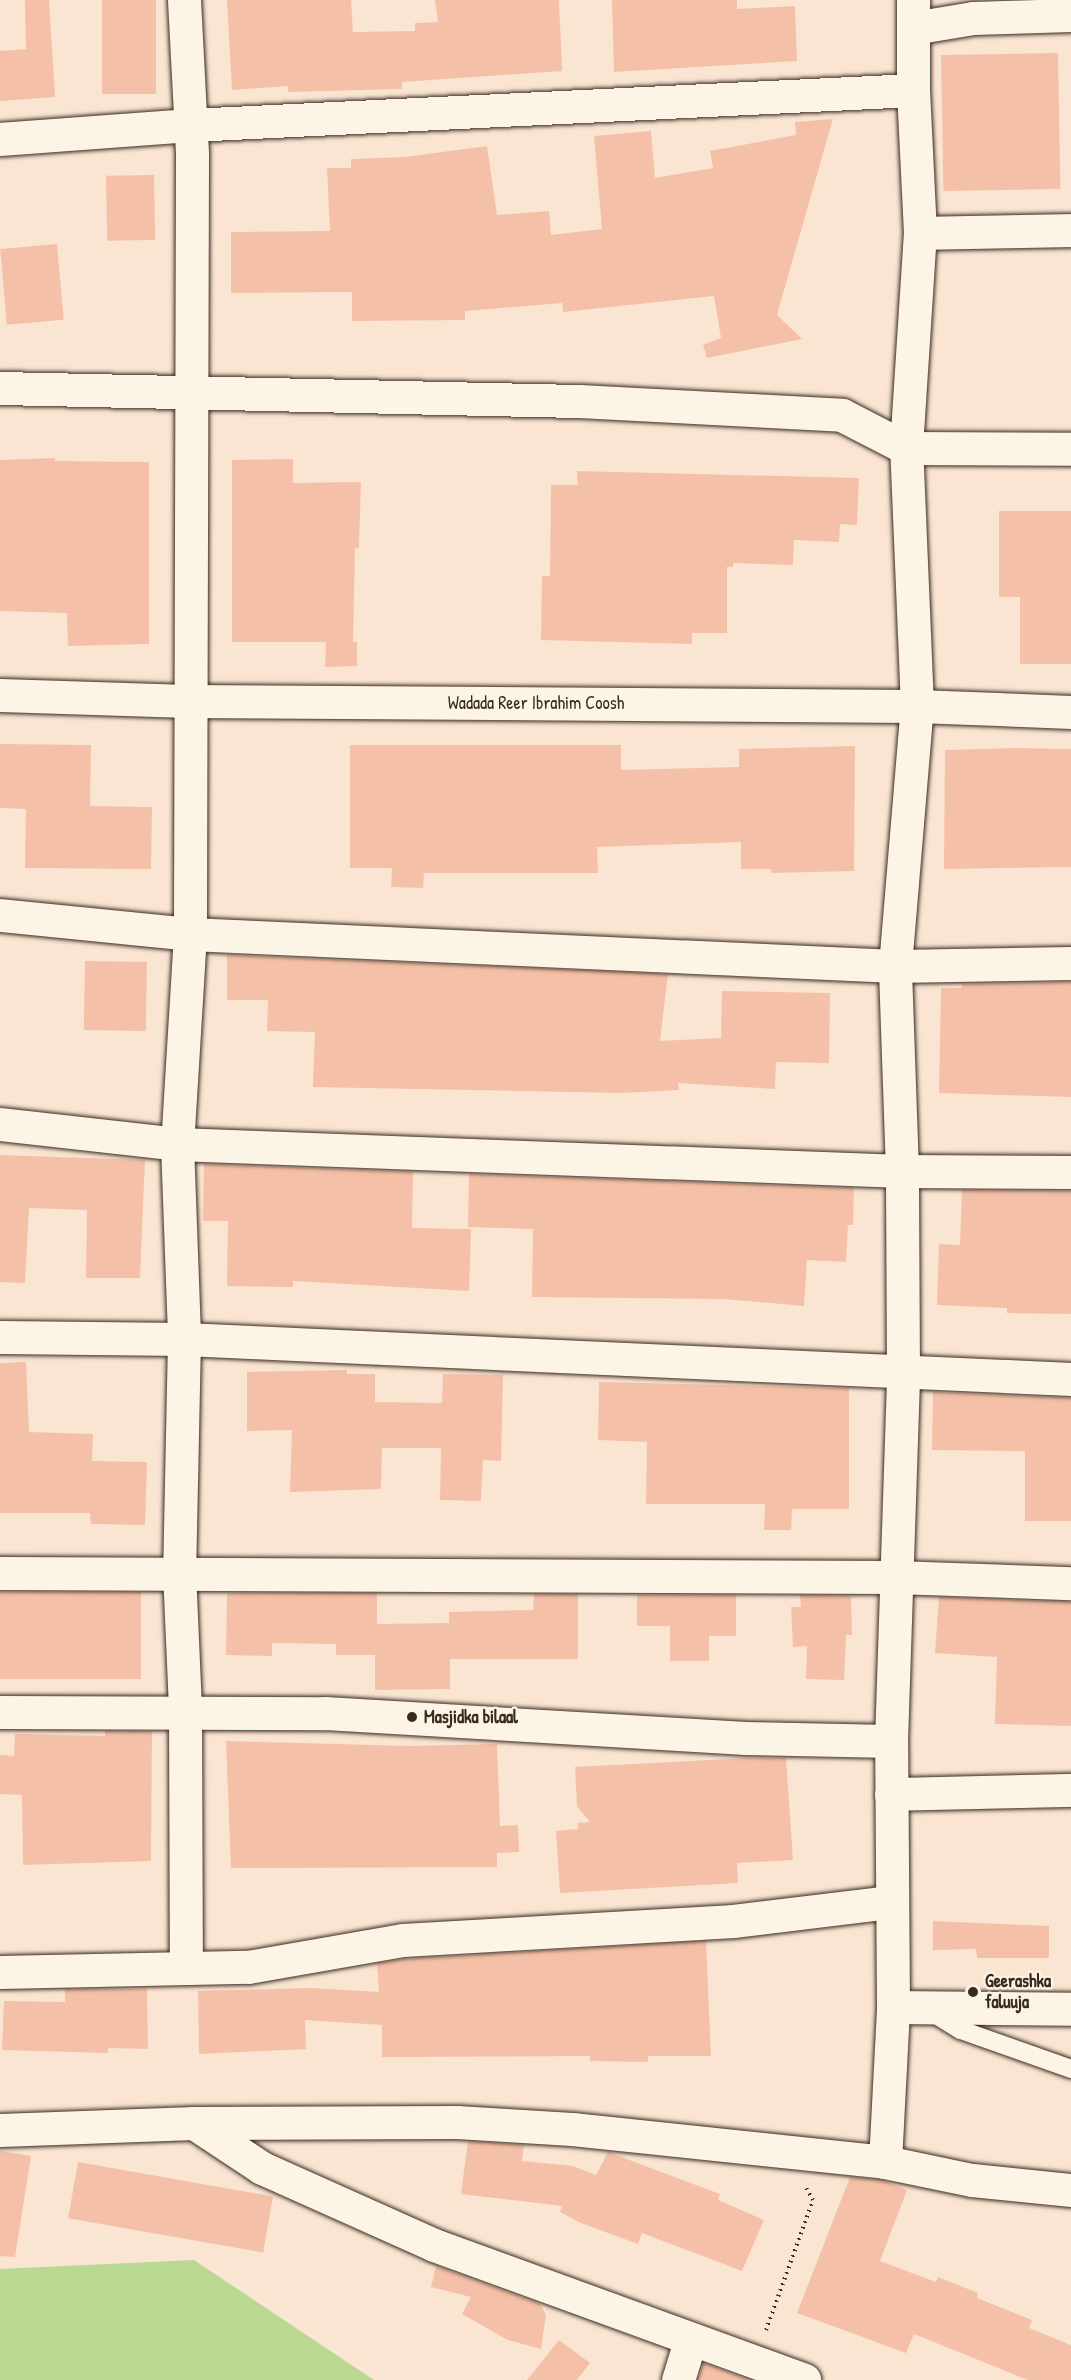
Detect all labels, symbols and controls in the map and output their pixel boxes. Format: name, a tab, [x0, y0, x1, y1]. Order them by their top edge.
street label: Wadada Reer Ibrahim Coosh	[448, 692, 624, 714]
place label: Masjidka bilaal	[424, 1706, 518, 1728]
marker: Masjidka bilaal	[405, 1710, 419, 1724]
place label: Geerashka faluuja	[985, 1971, 1051, 2014]
marker: Geerashka faluuja	[966, 1985, 980, 1999]

